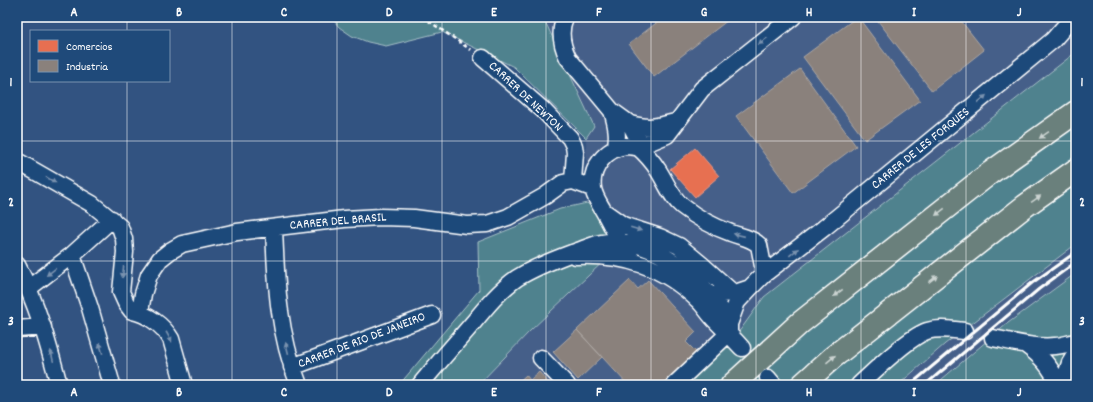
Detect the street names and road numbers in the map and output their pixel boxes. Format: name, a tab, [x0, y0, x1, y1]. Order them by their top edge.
street label: CARRER DE NEWTON	[483, 57, 567, 137]
street label: CARRER DE LES FORQUES	[868, 103, 975, 195]
street label: CARRER DEL BRASIL	[289, 208, 388, 236]
street label: CARRER DE RIO DE JANEIRO	[295, 308, 429, 374]

